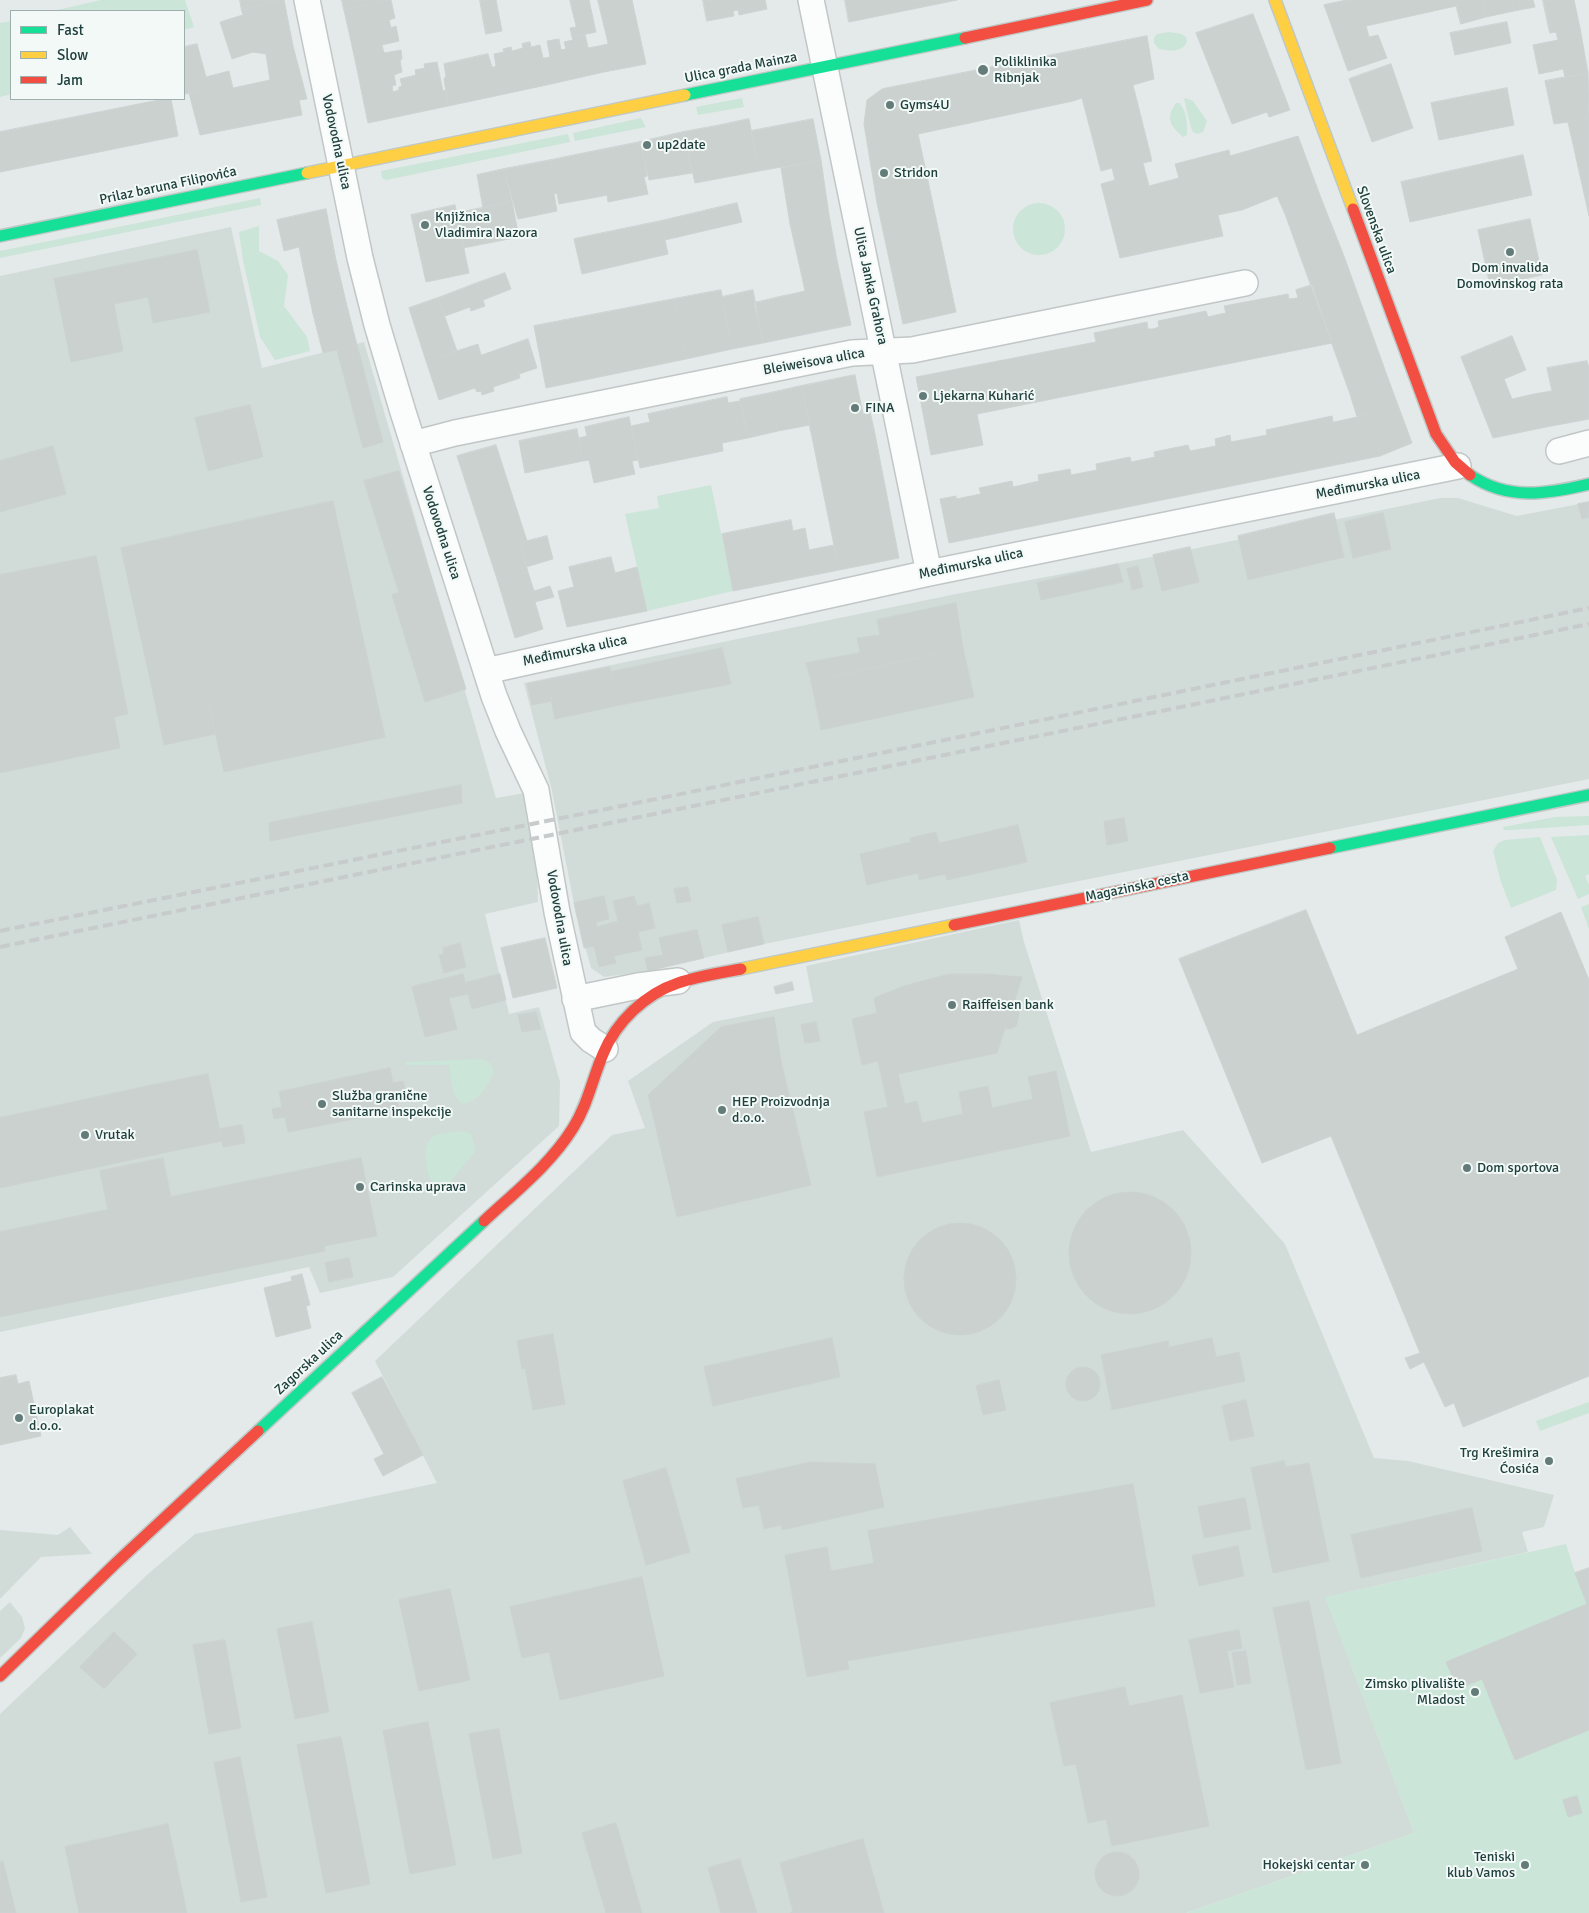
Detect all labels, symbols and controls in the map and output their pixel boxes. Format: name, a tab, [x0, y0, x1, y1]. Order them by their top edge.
legend	[10, 10, 185, 100]
text: Fast	[57, 21, 84, 39]
text: Slow	[57, 46, 88, 64]
street label: Ulica grada Mainza	[683, 49, 799, 87]
place label: Poliklinika Ribnjak	[994, 54, 1057, 86]
marker: Poliklinika Ribnjak	[976, 63, 990, 77]
text: Jam	[57, 71, 83, 89]
street label: Vodovodna ulica	[318, 93, 354, 191]
place label: Gyms4U	[900, 97, 950, 113]
marker: Gyms4U	[884, 99, 896, 111]
place label: up2date	[657, 137, 706, 153]
marker: up2date	[641, 139, 653, 151]
street label: Prilaz baruna Filipovića	[98, 163, 238, 209]
place label: Stridon	[894, 165, 938, 181]
marker: Stridon	[878, 167, 890, 179]
street label: Slovenska ulica	[1352, 184, 1400, 276]
place label: Knjižnica Vladimira Nazora	[435, 209, 538, 242]
marker: Knjižnica Vladimira Nazora	[419, 219, 431, 231]
street label: Ulica Janka Grahora	[849, 226, 891, 346]
marker: Dom invalida Domovinskog rata	[1504, 246, 1516, 258]
place label: Dom invalida Domovinskog rata	[1457, 260, 1563, 292]
street label: Bleiweisova ulica	[762, 345, 866, 379]
place label: Ljekarna Kuharić	[933, 388, 1034, 404]
marker: Ljekarna Kuharić	[917, 390, 929, 402]
place label: FINA	[865, 400, 894, 416]
marker: FINA	[849, 402, 861, 414]
street label: Međimurska ulica	[1314, 467, 1422, 503]
street label: Vodovodna ulica	[418, 484, 464, 582]
street label: Međimurska ulica	[917, 545, 1025, 583]
street label: Međimurska ulica	[521, 632, 629, 670]
street label: Magazinska cesta	[1084, 868, 1190, 906]
street label: Vodovodna ulica	[542, 869, 576, 967]
place label: Raiffeisen bank	[962, 997, 1054, 1013]
marker: Raiffeisen bank	[946, 999, 958, 1011]
place label: Služba granične sanitarne inspekcije	[332, 1088, 452, 1120]
place label: HEP Proizvodnja d.o.o.	[732, 1094, 830, 1126]
marker: Služba granične sanitarne inspekcije	[316, 1098, 328, 1110]
marker: HEP Proizvodnja d.o.o.	[716, 1104, 728, 1116]
place label: Vrutak	[95, 1127, 135, 1143]
marker: Vrutak	[79, 1129, 91, 1141]
place label: Dom sportova	[1477, 1160, 1559, 1176]
marker: Dom sportova	[1461, 1162, 1473, 1174]
place label: Carinska uprava	[370, 1179, 466, 1195]
marker: Carinska uprava	[354, 1181, 366, 1193]
street label: Zagorska ulica	[271, 1327, 347, 1399]
place label: Europlakat d.o.o.	[29, 1402, 94, 1434]
marker: Europlakat d.o.o.	[13, 1412, 25, 1424]
place label: Trg Krešimira Ćosića	[1460, 1445, 1539, 1478]
marker: Trg Krešimira Ćosića	[1543, 1455, 1555, 1467]
place label: Zimsko plivalište Mladost	[1365, 1676, 1465, 1708]
marker: Zimsko plivalište Mladost	[1469, 1686, 1481, 1698]
place label: Teniski klub Vamos	[1447, 1849, 1515, 1881]
place label: Hokejski centar	[1262, 1857, 1355, 1873]
marker: Hokejski centar	[1359, 1859, 1371, 1871]
marker: Teniski klub Vamos	[1519, 1859, 1531, 1871]

